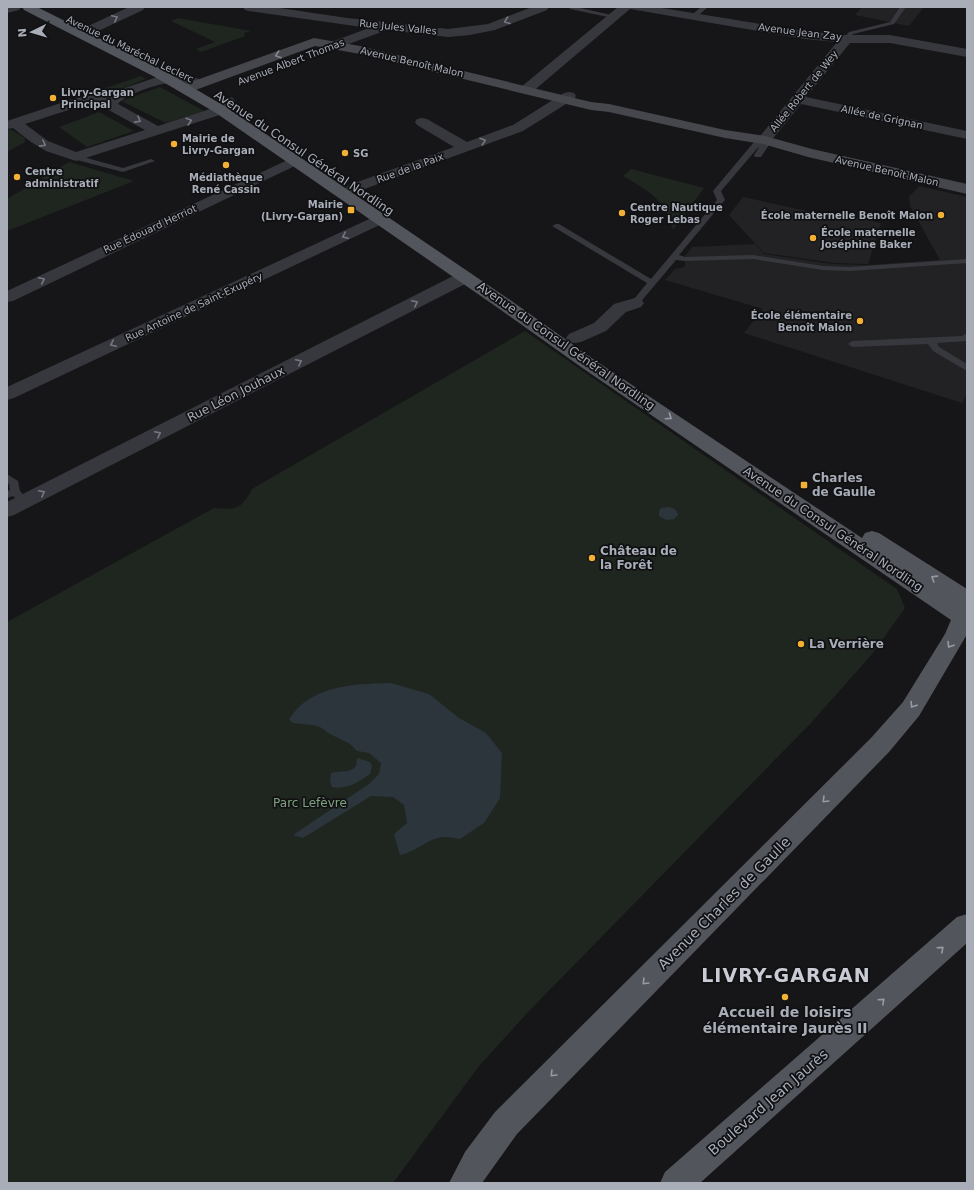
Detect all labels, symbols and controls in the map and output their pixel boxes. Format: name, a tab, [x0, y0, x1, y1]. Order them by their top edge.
north arrow	[12, 12, 52, 52]
street label: Avenue du Maréchal Leclerc	[65, 13, 195, 85]
one-way arrow	[110, 15, 118, 23]
street label: Rue Jules Valles	[359, 17, 437, 37]
one-way arrow	[503, 17, 510, 25]
street label: Avenue Jean Zay	[758, 21, 842, 43]
text: N	[16, 28, 29, 38]
street label: Avenue Albert Thomas	[236, 37, 346, 87]
street label: Avenue Benoît Malon	[359, 45, 465, 79]
street label: Allée Robert de Wey	[768, 48, 840, 134]
one-way arrow	[274, 50, 281, 58]
place label: Livry-Gargan Principal	[61, 87, 134, 110]
street label: Avenue du Consul Général Nordling	[212, 88, 396, 218]
marker: Livry-Gargan Principal	[48, 93, 58, 103]
street label: Allée de Grignan	[840, 103, 924, 131]
one-way arrow	[134, 115, 141, 122]
one-way arrow	[185, 117, 192, 126]
place label: Mairie de Livry-Gargan	[182, 133, 255, 156]
one-way arrow	[479, 137, 486, 146]
one-way arrow	[39, 139, 47, 147]
marker: Mairie de Livry-Gargan	[169, 139, 179, 149]
marker: SG	[340, 148, 350, 158]
place label: SG	[353, 148, 368, 159]
street label: Rue de la Paix	[375, 151, 445, 185]
street label: Avenue Benoît Malon	[834, 154, 940, 188]
marker: Médiathèque René Cassin	[221, 160, 231, 170]
place label: Centre administratif	[25, 166, 99, 189]
marker: Centre administratif	[12, 172, 22, 182]
place label: Médiathèque René Cassin	[189, 172, 263, 195]
place label: Mairie (Livry-Gargan)	[261, 199, 343, 222]
street label: Rue Édouard Herriot	[101, 202, 198, 255]
place label: Centre Nautique Roger Lebas	[630, 202, 723, 225]
marker: Mairie (Livry-Gargan)	[346, 205, 356, 215]
marker: Centre Nautique Roger Lebas	[617, 208, 627, 218]
place label: École maternelle Benoît Malon	[761, 209, 933, 221]
marker: École maternelle Benoît Malon	[936, 210, 946, 220]
place label: École maternelle Joséphine Baker	[820, 226, 916, 250]
one-way arrow	[341, 231, 349, 239]
marker: École maternelle Joséphine Baker	[808, 233, 818, 243]
street label: Rue Antoine de Saint-Exupéry	[124, 270, 264, 344]
one-way arrow	[38, 277, 46, 285]
street label: Avenue du Consul Général Nordling	[475, 279, 657, 413]
one-way arrow	[410, 301, 418, 308]
place label: École élémentaire Benoît Malon	[751, 309, 852, 333]
marker: École élémentaire Benoît Malon	[855, 316, 865, 326]
one-way arrow	[110, 339, 117, 347]
one-way arrow	[294, 359, 302, 367]
street label: Rue Léon Jouhaux	[185, 363, 287, 425]
one-way arrow	[664, 413, 671, 420]
one-way arrow	[153, 431, 161, 439]
street label: Avenue du Consul Général Nordling	[741, 464, 925, 594]
place label: Charles de Gaulle	[812, 471, 876, 499]
marker: Charles de Gaulle	[799, 480, 809, 490]
one-way arrow	[38, 490, 45, 497]
place label: Château de la Forêt	[600, 544, 677, 572]
marker: Château de la Forêt	[587, 553, 597, 563]
one-way arrow	[931, 575, 938, 583]
place label: La Verrière	[809, 637, 884, 651]
marker: La Verrière	[796, 639, 806, 649]
one-way arrow	[947, 641, 954, 648]
one-way arrow	[910, 701, 918, 708]
one-way arrow	[822, 795, 830, 803]
park label: Parc Lefèvre	[273, 796, 347, 810]
street label: Avenue Charles de Gaulle	[655, 834, 793, 972]
one-way arrow	[936, 947, 944, 954]
district label: LIVRY-GARGAN	[701, 964, 871, 986]
one-way arrow	[642, 977, 650, 985]
marker: Accueil de loisirs élémentaire Jaurès II	[780, 992, 790, 1002]
one-way arrow	[878, 999, 885, 1006]
place label: Accueil de loisirs élémentaire Jaurès II	[703, 1004, 867, 1036]
street label: Boulevard Jean Jaurès	[705, 1046, 831, 1158]
one-way arrow	[550, 1069, 558, 1077]

